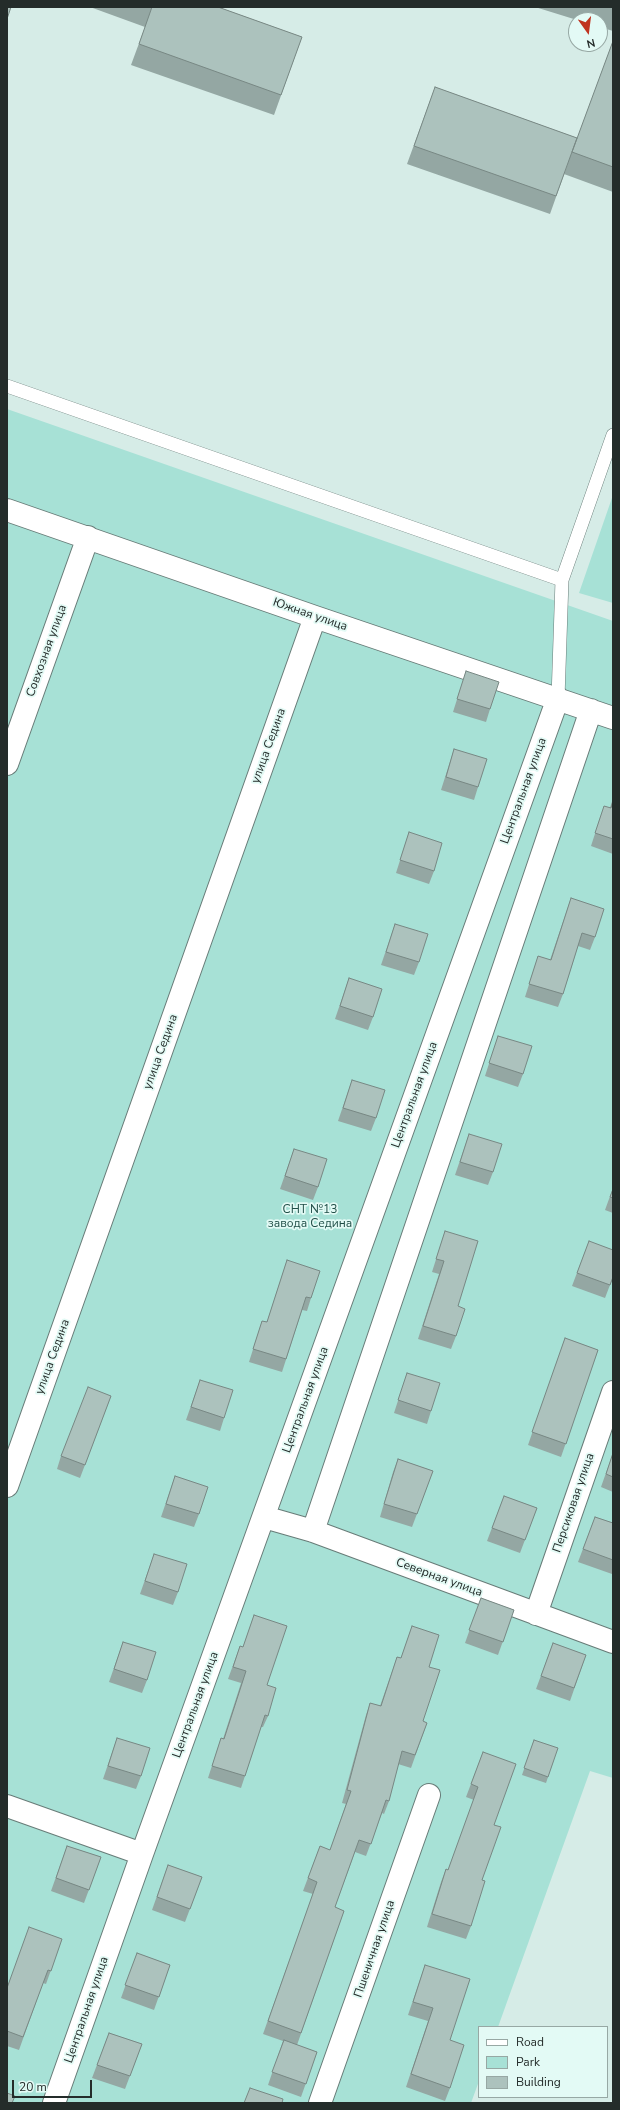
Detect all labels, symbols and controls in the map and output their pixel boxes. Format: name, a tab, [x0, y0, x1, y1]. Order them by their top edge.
north arrow	[568, 12, 608, 52]
text: N	[585, 35, 597, 51]
street label: Южная улица	[271, 595, 349, 635]
street label: Совхозная улица	[24, 603, 70, 699]
street label: улица Седина	[249, 707, 289, 785]
street label: Центральная улица	[498, 736, 550, 846]
street label: улица Седина	[141, 1013, 181, 1091]
street label: Центральная улица	[389, 1040, 441, 1150]
park label: СНТ №13 завода Седина	[268, 1203, 352, 1231]
street label: улица Седина	[33, 1318, 73, 1396]
street label: Центральная улица	[280, 1345, 332, 1455]
street label: Персиковая улица	[550, 1451, 598, 1555]
street label: Северная улица	[394, 1556, 484, 1600]
street label: Центральная улица	[170, 1650, 222, 1760]
street label: Пшеничная улица	[352, 1898, 398, 2000]
street label: Центральная улица	[62, 1955, 112, 2065]
legend	[478, 2026, 608, 2098]
text: Road	[516, 2034, 544, 2050]
text: Park	[516, 2054, 540, 2070]
scale bar	[14, 2072, 94, 2098]
text: Building	[516, 2074, 561, 2090]
text: 20 m	[19, 2079, 47, 2095]

